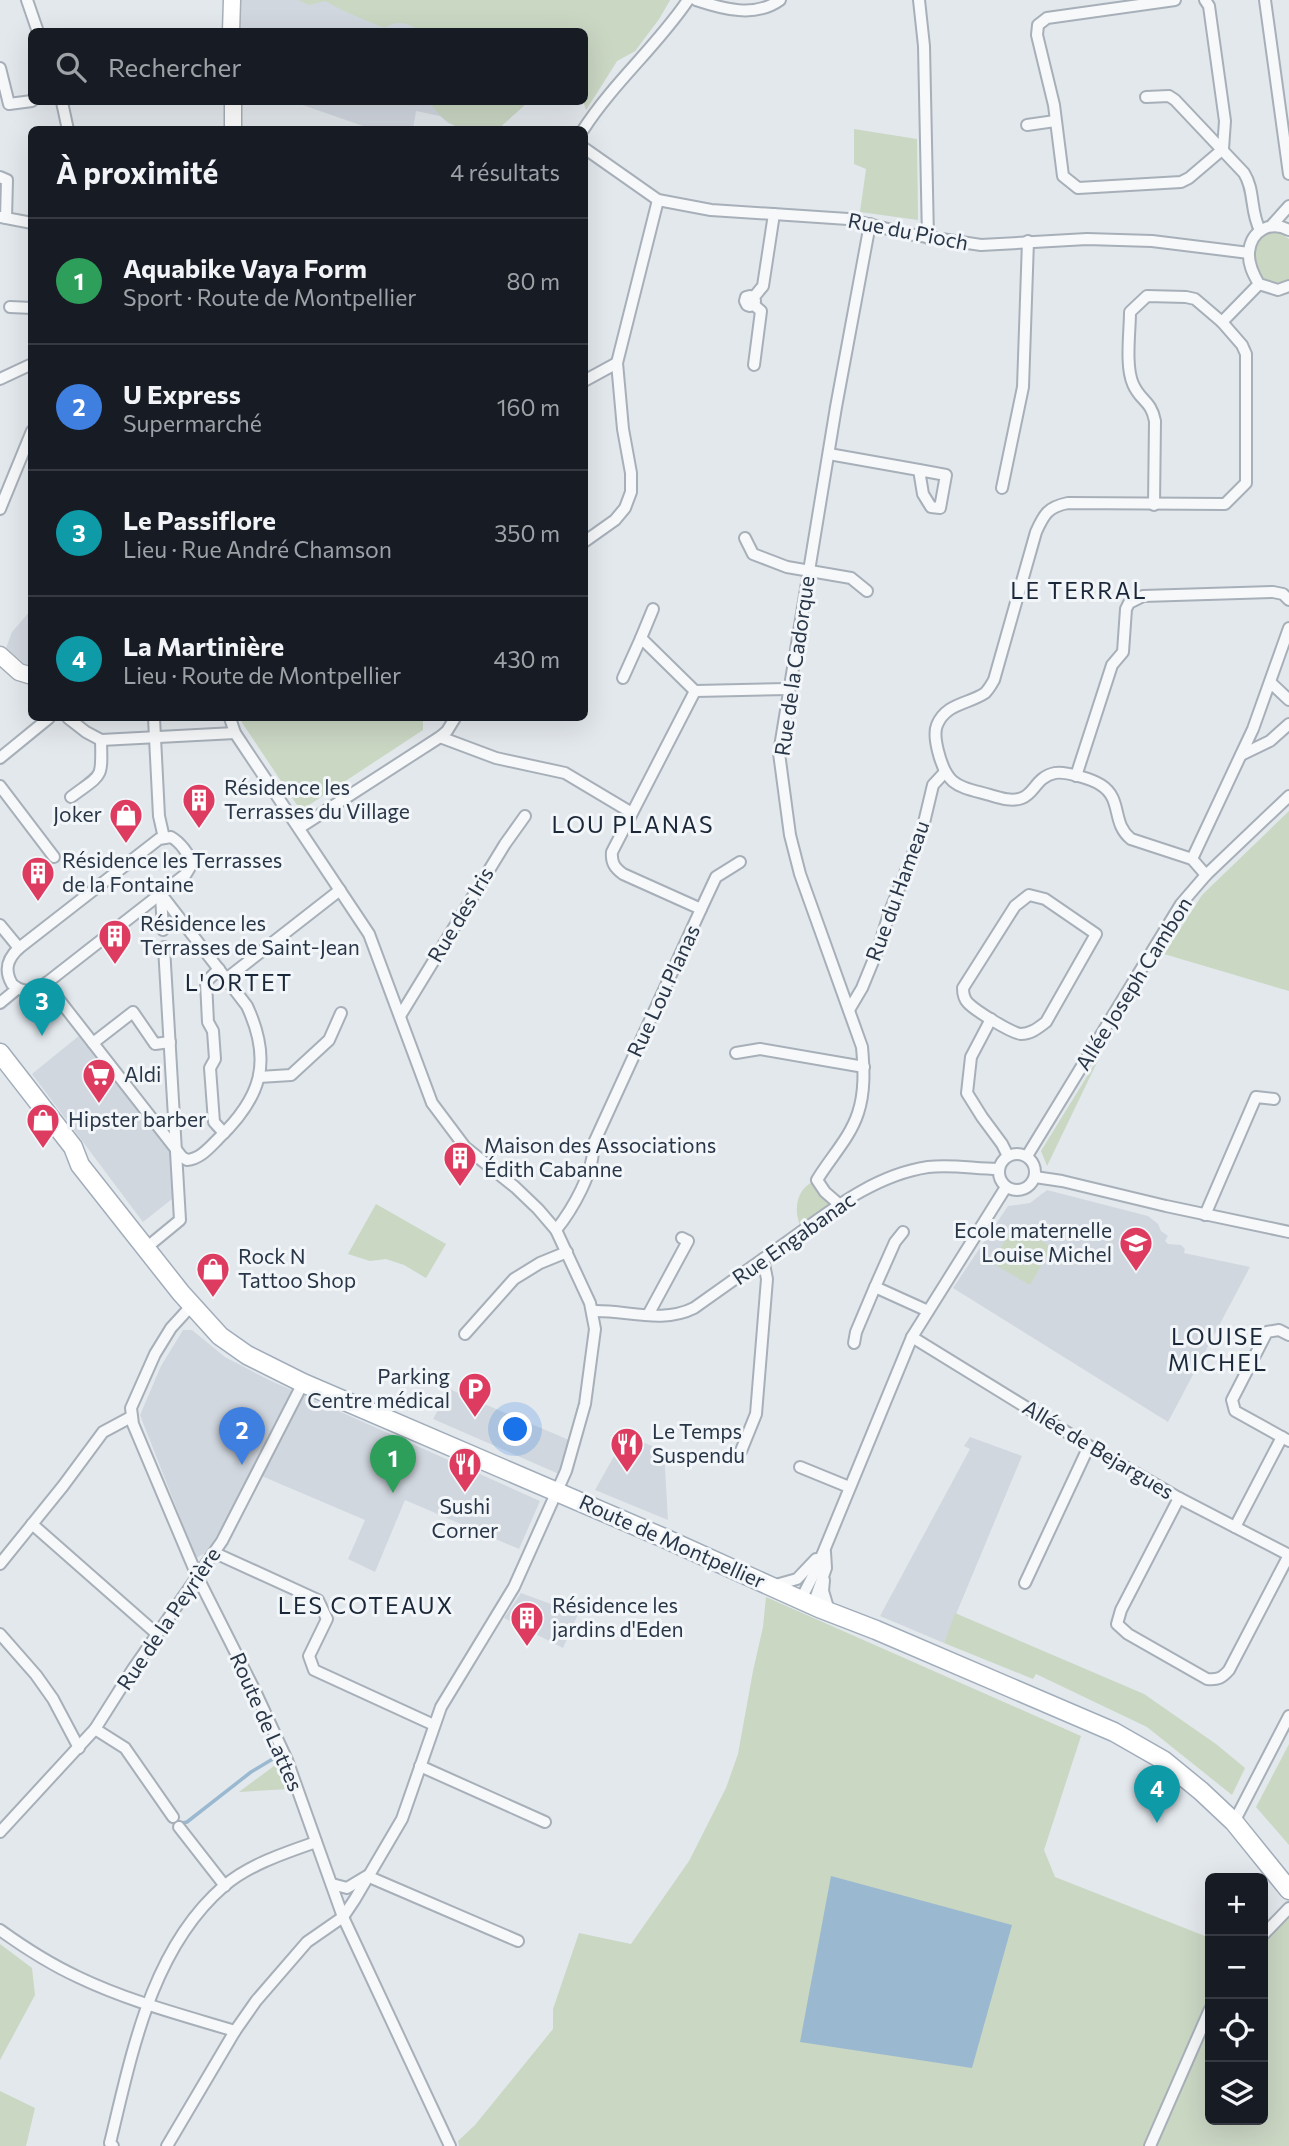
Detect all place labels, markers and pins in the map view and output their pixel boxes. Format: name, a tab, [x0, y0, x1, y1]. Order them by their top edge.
place label: Résidence les Terrasses du Village	[224, 774, 410, 823]
building icon: Résidence les Terrasses du Village	[180, 781, 218, 830]
shop icon: Joker	[107, 796, 145, 845]
place label: Joker	[53, 801, 102, 826]
place label: Résidence les Terrasses de la Fontaine	[62, 847, 282, 896]
building icon: Résidence les Terrasses de la Fontaine	[19, 854, 57, 903]
place label: Résidence les Terrasses de Saint-Jean	[140, 910, 360, 959]
building icon: Résidence les Terrasses de Saint-Jean	[96, 917, 134, 966]
pin: 3	[19, 978, 65, 1036]
supermarket icon: Aldi	[80, 1056, 118, 1105]
place label: Aldi	[124, 1061, 161, 1086]
shop icon: Hipster barber	[24, 1101, 62, 1150]
place label: Hipster barber	[68, 1106, 206, 1131]
place label: Maison des Associations Édith Cabanne	[484, 1132, 716, 1181]
building icon: Maison des Associations Édith Cabanne	[441, 1139, 479, 1188]
place label: Ecole maternelle Louise Michel	[954, 1217, 1112, 1266]
school or university icon: Ecole maternelle Louise Michel	[1117, 1224, 1155, 1273]
place label: Rock N Tattoo Shop	[238, 1243, 356, 1292]
shop icon: Rock N Tattoo Shop	[194, 1250, 232, 1299]
place label: Parking Centre médical	[307, 1363, 450, 1412]
parking icon: Parking Centre médical	[456, 1370, 494, 1419]
pin: 2	[219, 1407, 265, 1465]
place label: Le Temps Suspendu	[652, 1418, 745, 1467]
restaurant icon: Le Temps Suspendu	[608, 1425, 646, 1474]
pin: 1	[370, 1435, 416, 1493]
restaurant icon: Sushi Corner	[446, 1445, 484, 1494]
place label: Sushi Corner	[432, 1493, 498, 1542]
place label: Résidence les jardins d'Eden	[552, 1592, 684, 1641]
building icon: Résidence les jardins d'Eden	[508, 1599, 546, 1648]
pin: 4	[1134, 1765, 1180, 1823]

